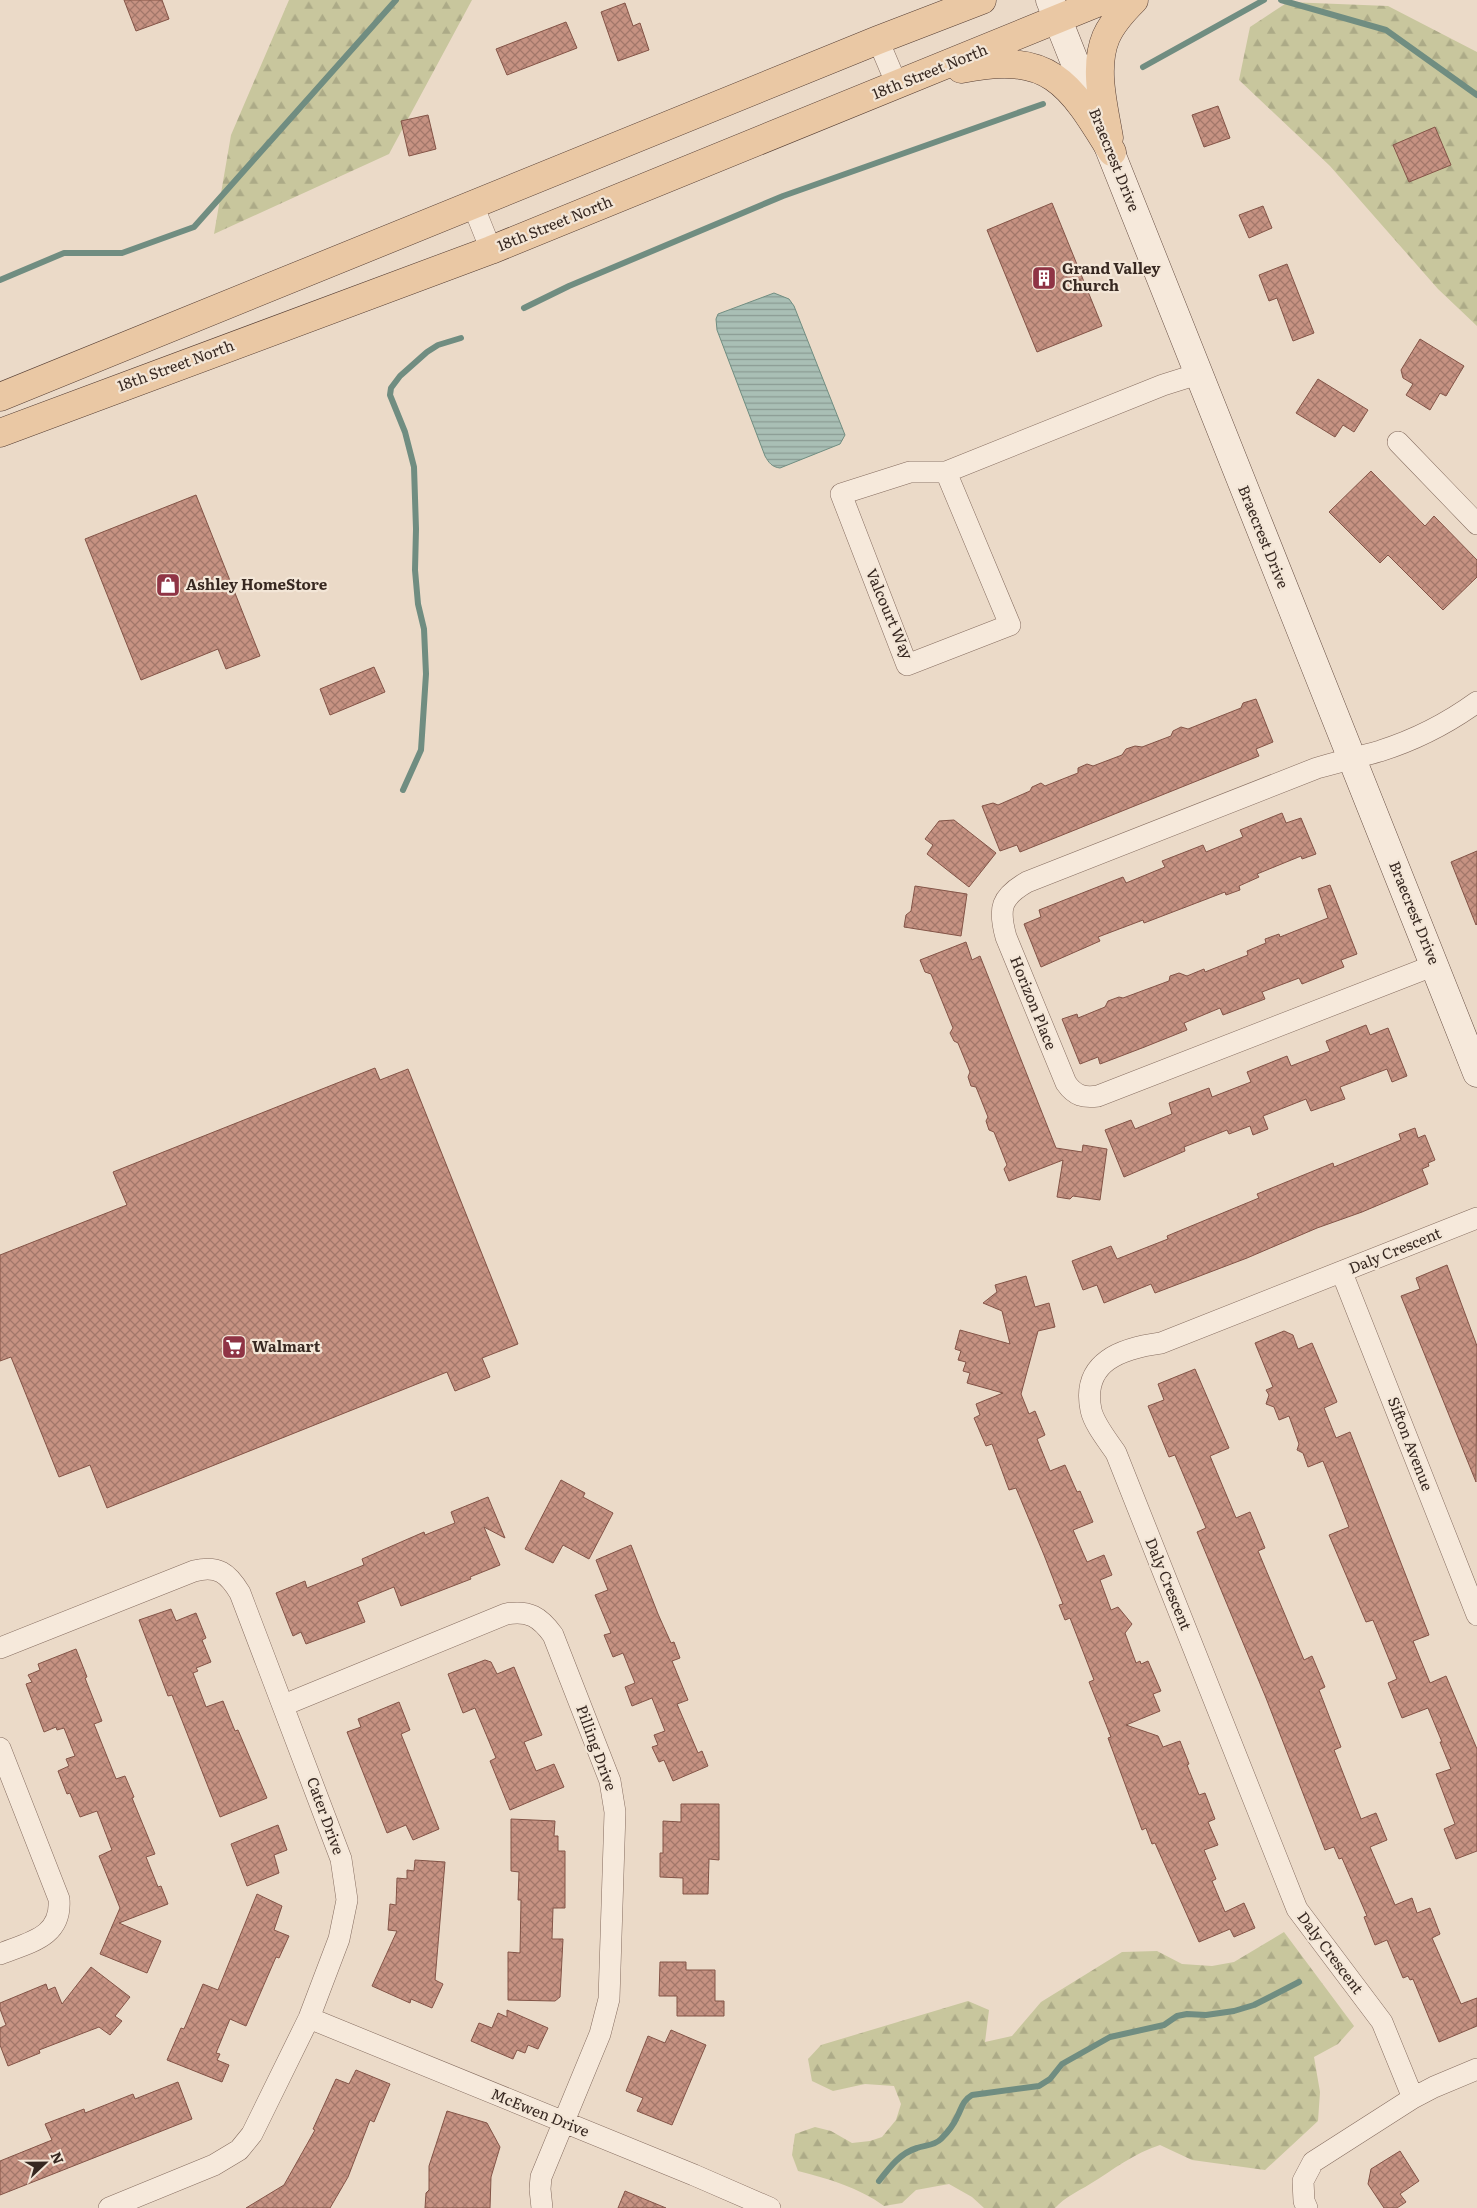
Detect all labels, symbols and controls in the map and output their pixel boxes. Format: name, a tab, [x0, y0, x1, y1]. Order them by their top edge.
street label: 18th Street North	[868, 37, 991, 104]
street label: Braecrest Drive	[1084, 104, 1147, 215]
street label: 18th Street North	[493, 189, 616, 256]
place label: Grand Valley Church	[1062, 256, 1161, 296]
building icon: Grand Valley Church	[1031, 265, 1057, 291]
street label: 18th Street North	[114, 333, 237, 396]
street label: Braecrest Drive	[1233, 481, 1296, 592]
street label: Valcourt Way	[861, 564, 920, 663]
shop icon: Ashley HomeStore	[155, 572, 181, 598]
place label: Ashley HomeStore	[186, 572, 328, 595]
street label: Braecrest Drive	[1384, 857, 1447, 968]
street label: Horizon Place	[1005, 952, 1064, 1053]
street label: Daly Crescent	[1345, 1221, 1444, 1279]
supermarket icon: Walmart	[221, 1334, 247, 1360]
place label: Walmart	[252, 1334, 321, 1357]
street label: Sifton Avenue	[1383, 1393, 1440, 1494]
street label: Daly Crescent	[1140, 1534, 1198, 1633]
street label: Pilling Drive	[571, 1701, 624, 1794]
street label: Cater Drive	[302, 1773, 351, 1858]
street label: Daly Crescent	[1292, 1906, 1370, 1998]
street label: McEwen Drive	[488, 2081, 593, 2142]
north arrow	[20, 2138, 70, 2188]
text: N	[47, 2149, 70, 2167]

